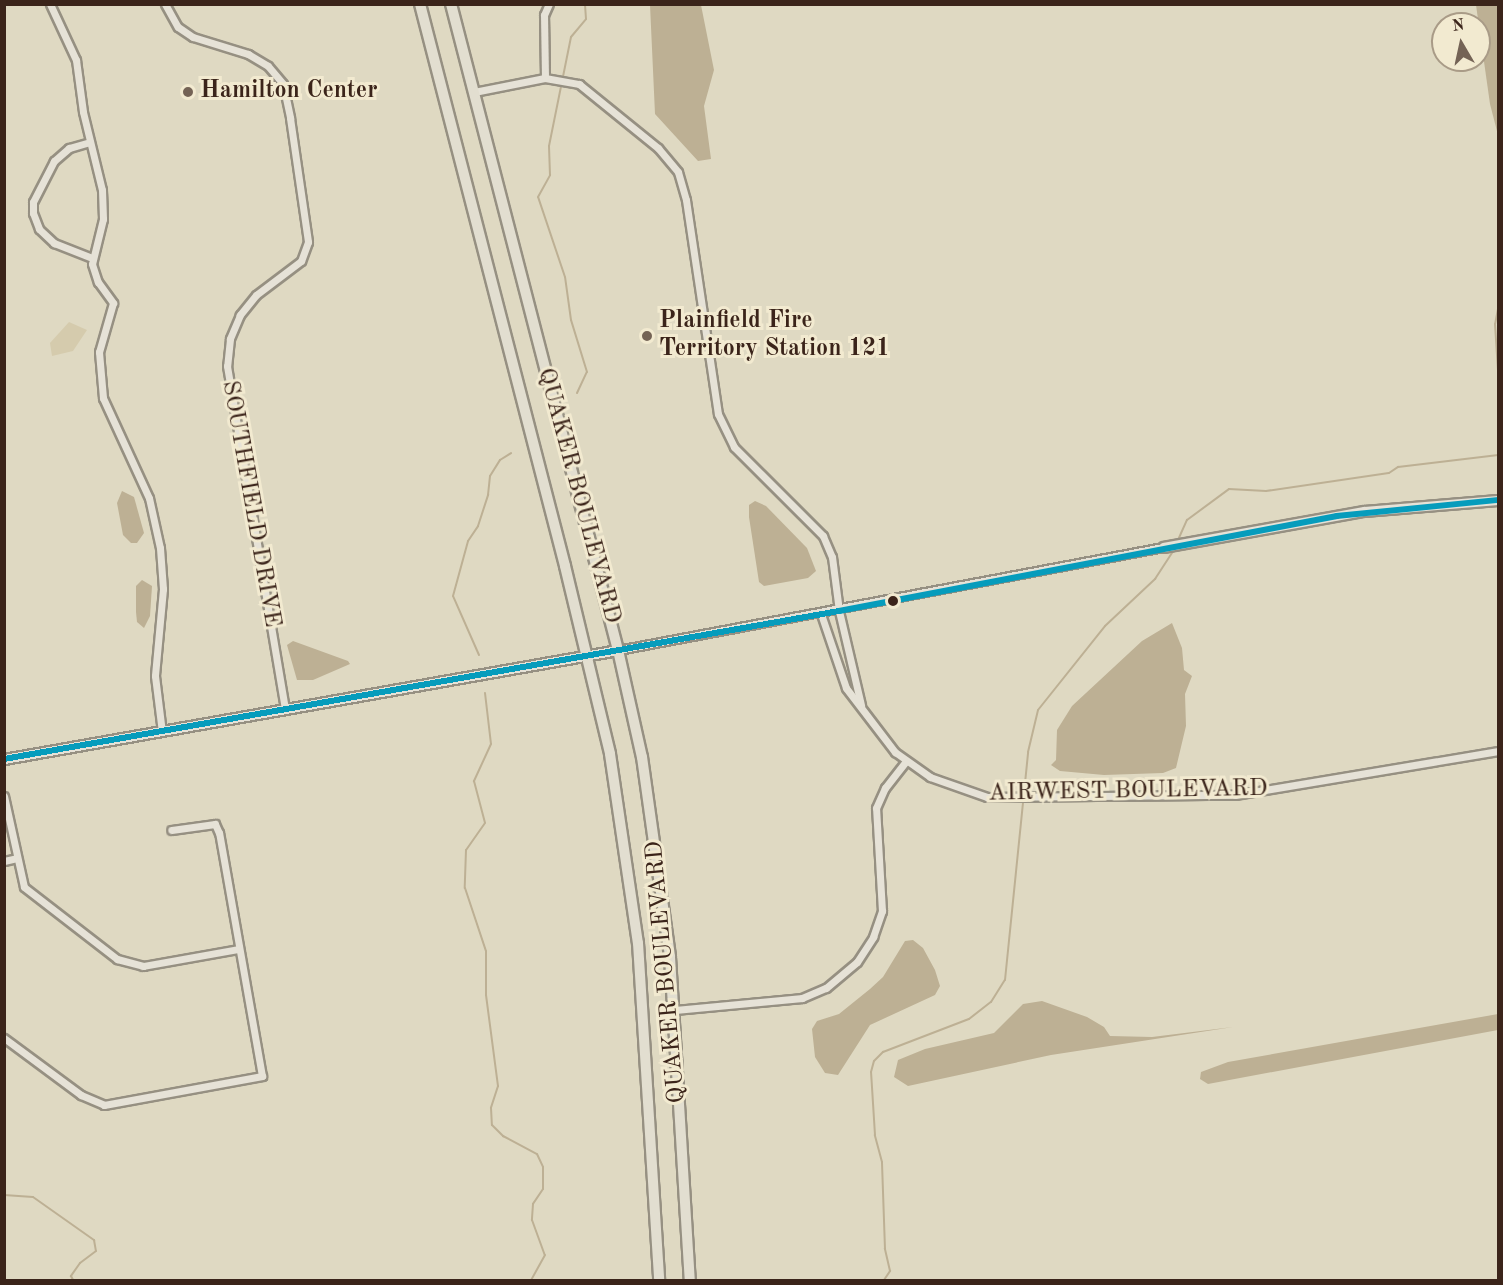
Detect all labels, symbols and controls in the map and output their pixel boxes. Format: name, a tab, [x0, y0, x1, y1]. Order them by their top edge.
north arrow	[1431, 12, 1491, 72]
text: N	[1451, 17, 1466, 35]
place label: Hamilton Center	[200, 78, 378, 106]
marker: Hamilton Center	[181, 85, 195, 99]
place label: Plainfield Fire Territory Station 121	[659, 308, 890, 364]
marker: Plainfield Fire Territory Station 121	[640, 329, 654, 343]
street label: QUAKER BOULEVARD	[530, 365, 626, 627]
street label: SOUTHFIELD DRIVE	[214, 378, 286, 630]
unlabelled marker	[887, 595, 899, 607]
street label: AIRWEST BOULEVARD	[988, 775, 1268, 809]
street label: QUAKER BOULEVARD	[641, 839, 693, 1105]

